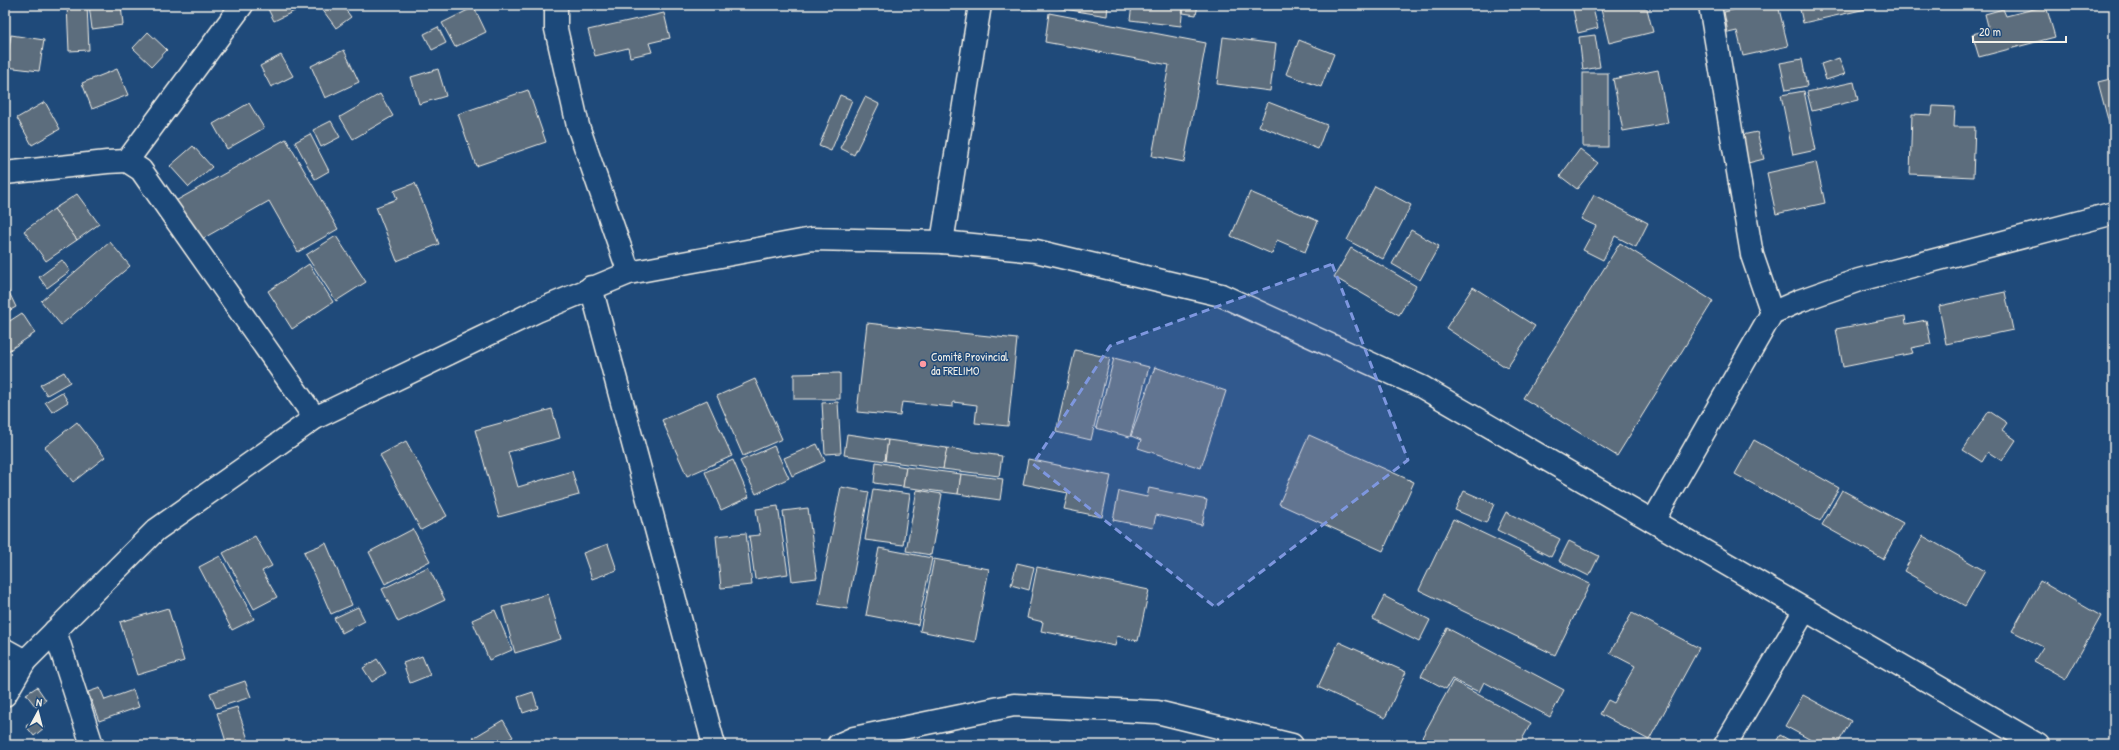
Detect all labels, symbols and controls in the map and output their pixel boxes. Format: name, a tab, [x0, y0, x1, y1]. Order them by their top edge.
scale bar	[1973, 18, 2066, 44]
text: 20 m	[1979, 23, 2001, 40]
place label: Comitê Provincial da FRELIMO	[931, 348, 1009, 379]
marker: Comitê Provincial da FRELIMO	[918, 359, 928, 369]
north arrow	[18, 692, 58, 732]
text: N	[35, 695, 43, 709]

